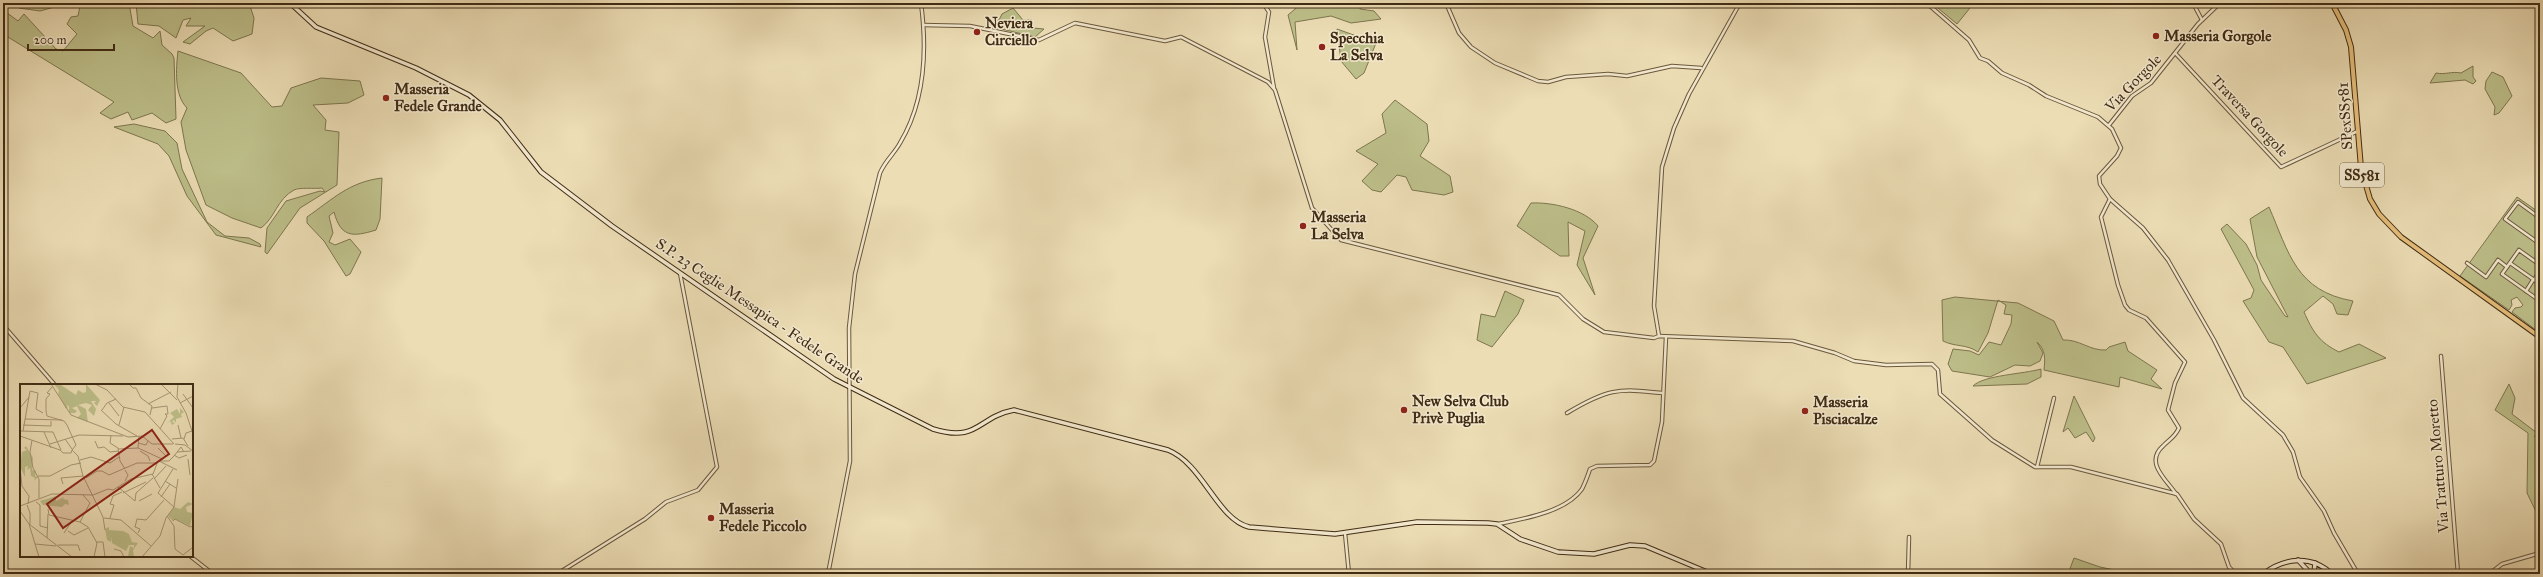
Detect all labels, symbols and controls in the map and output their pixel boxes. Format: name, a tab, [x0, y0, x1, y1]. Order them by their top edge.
place label: Neviera Circiello	[985, 14, 1038, 49]
scale bar	[28, 26, 114, 52]
marker: Neviera Circiello	[972, 27, 982, 37]
place label: Masseria Gorgole	[2164, 27, 2272, 46]
place label: Specchia La Selva	[1330, 29, 1384, 64]
marker: Masseria Gorgole	[2151, 31, 2161, 41]
text: 200 m	[34, 33, 67, 47]
marker: Specchia La Selva	[1317, 42, 1327, 52]
street label: Via Gorgole	[2100, 50, 2165, 116]
street label: Traversa Gorgole	[2208, 72, 2292, 160]
place label: Masseria Fedele Grande	[394, 80, 483, 115]
street label: SPexSS581	[2334, 81, 2356, 150]
marker: Masseria Fedele Grande	[381, 93, 391, 103]
road number: SS581	[2340, 163, 2384, 187]
place label: Masseria La Selva	[1311, 208, 1367, 243]
marker: Masseria La Selva	[1298, 221, 1308, 231]
street label: S.P. 23 Ceglie Messapica - Fedele Grande	[653, 234, 867, 388]
inset map	[20, 384, 193, 557]
place label: New Selva Club Privè Puglia	[1412, 392, 1509, 428]
place label: Masseria Pisciacalze	[1813, 393, 1879, 428]
street label: Via Tratturo Moretto	[2423, 398, 2453, 535]
marker: New Selva Club Privè Puglia	[1399, 405, 1409, 415]
marker: Masseria Pisciacalze	[1800, 406, 1810, 416]
place label: Masseria Fedele Piccolo	[719, 500, 807, 535]
marker: Masseria Fedele Piccolo	[706, 513, 716, 523]

